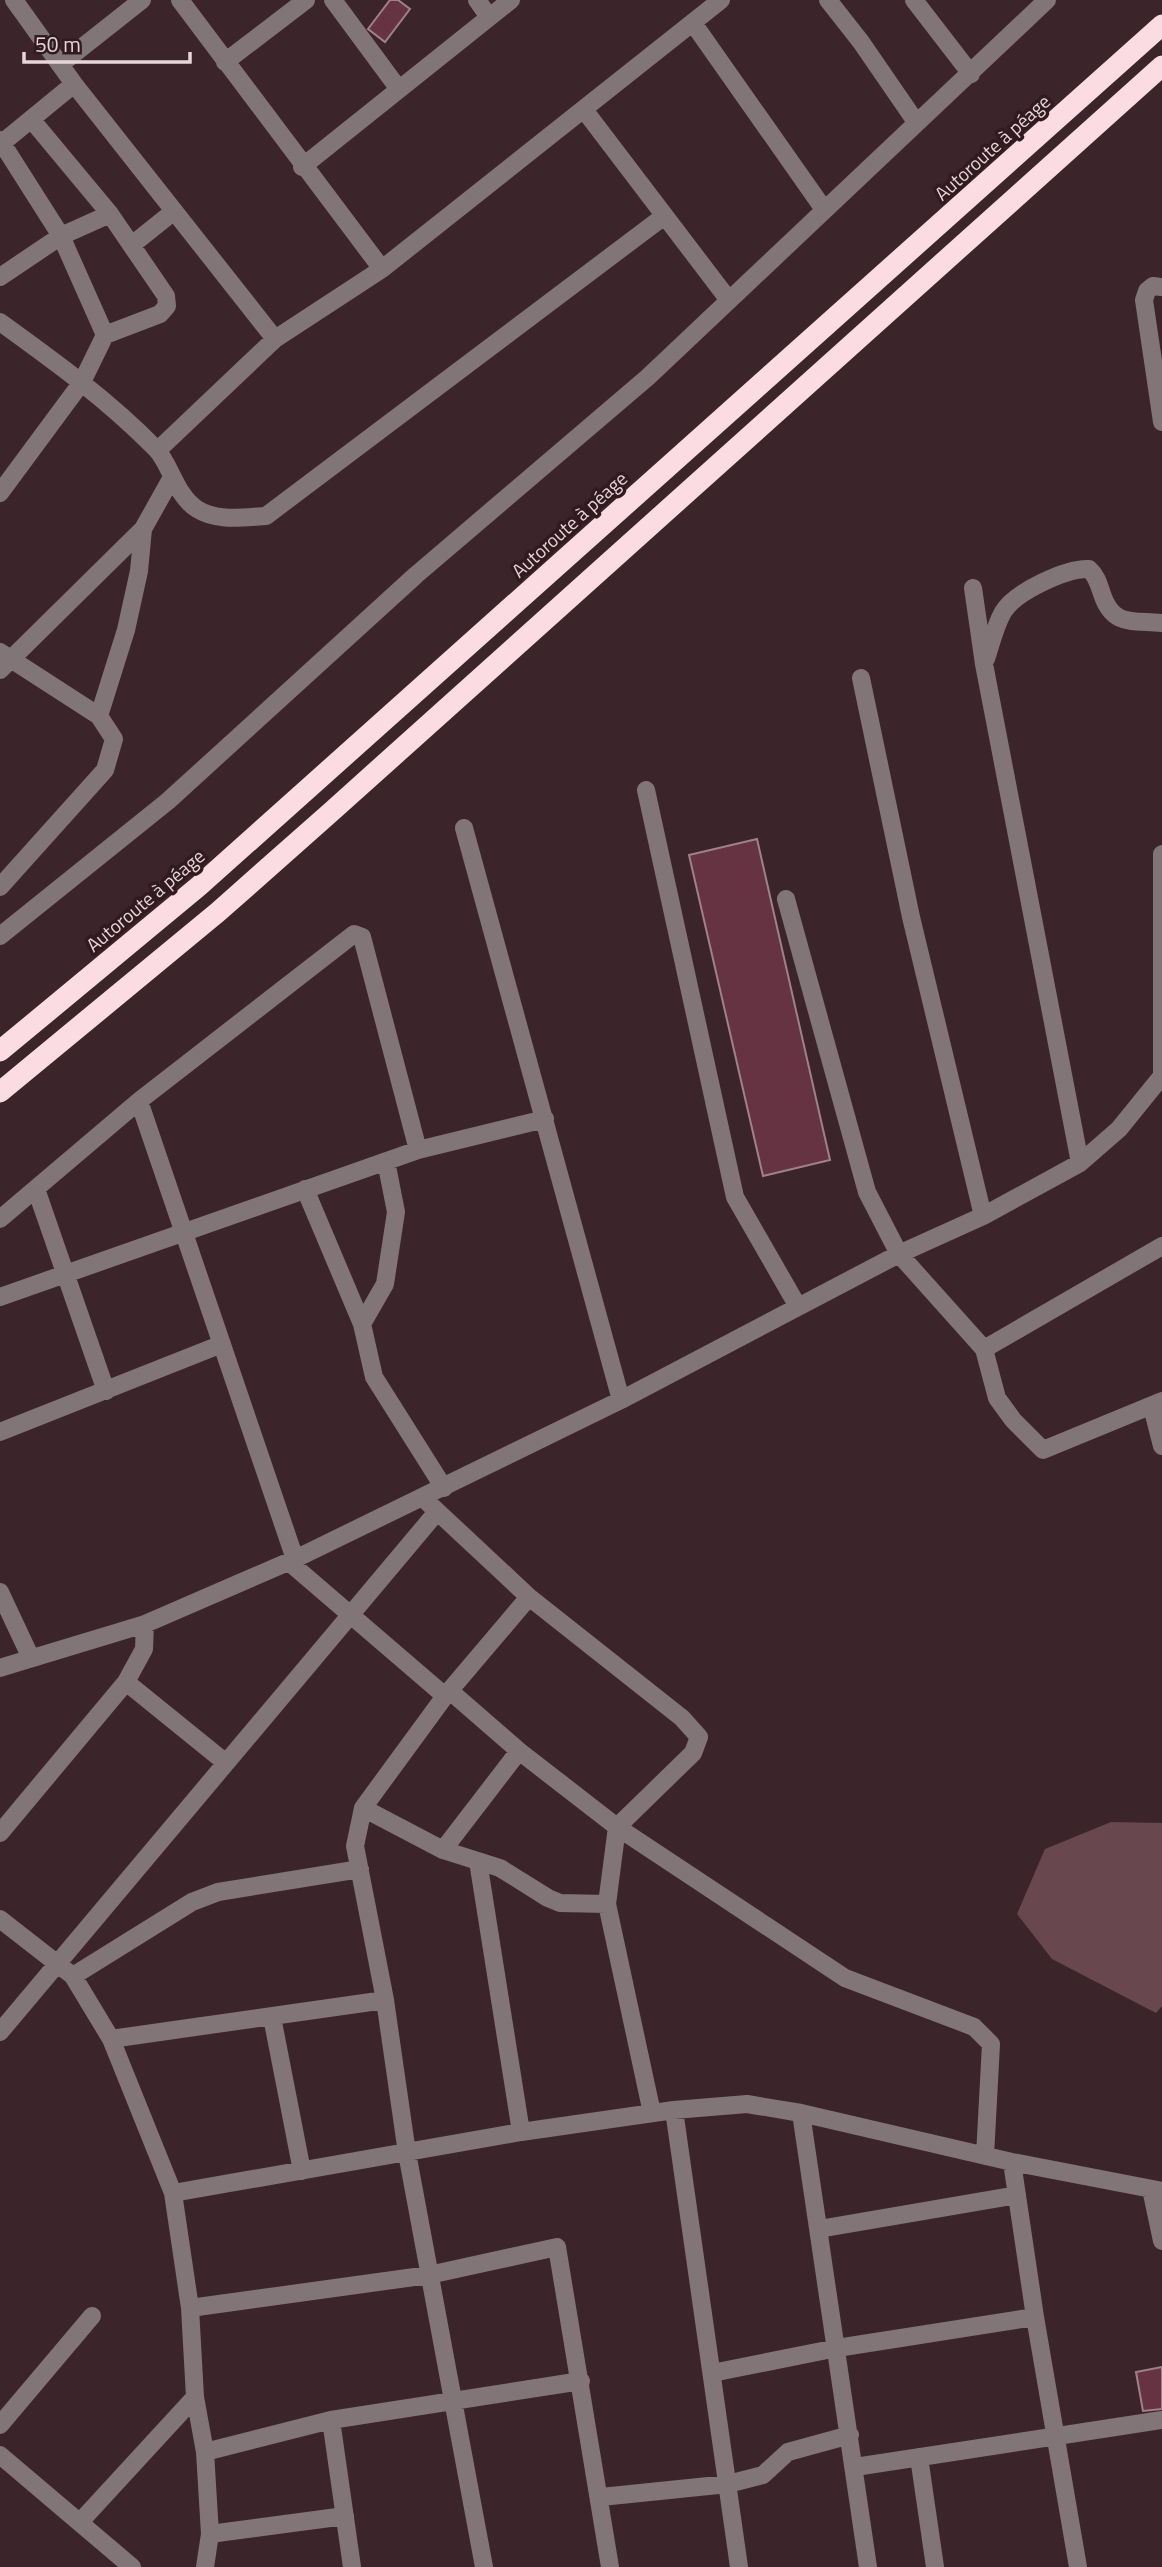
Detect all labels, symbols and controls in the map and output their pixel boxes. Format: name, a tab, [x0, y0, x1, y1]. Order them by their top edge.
scale bar	[24, 21, 191, 65]
text: 50 m	[35, 28, 81, 60]
street label: Autoroute à péage	[928, 87, 1056, 207]
street label: Autoroute à péage	[505, 464, 633, 584]
street label: Autoroute à péage	[79, 842, 211, 958]

